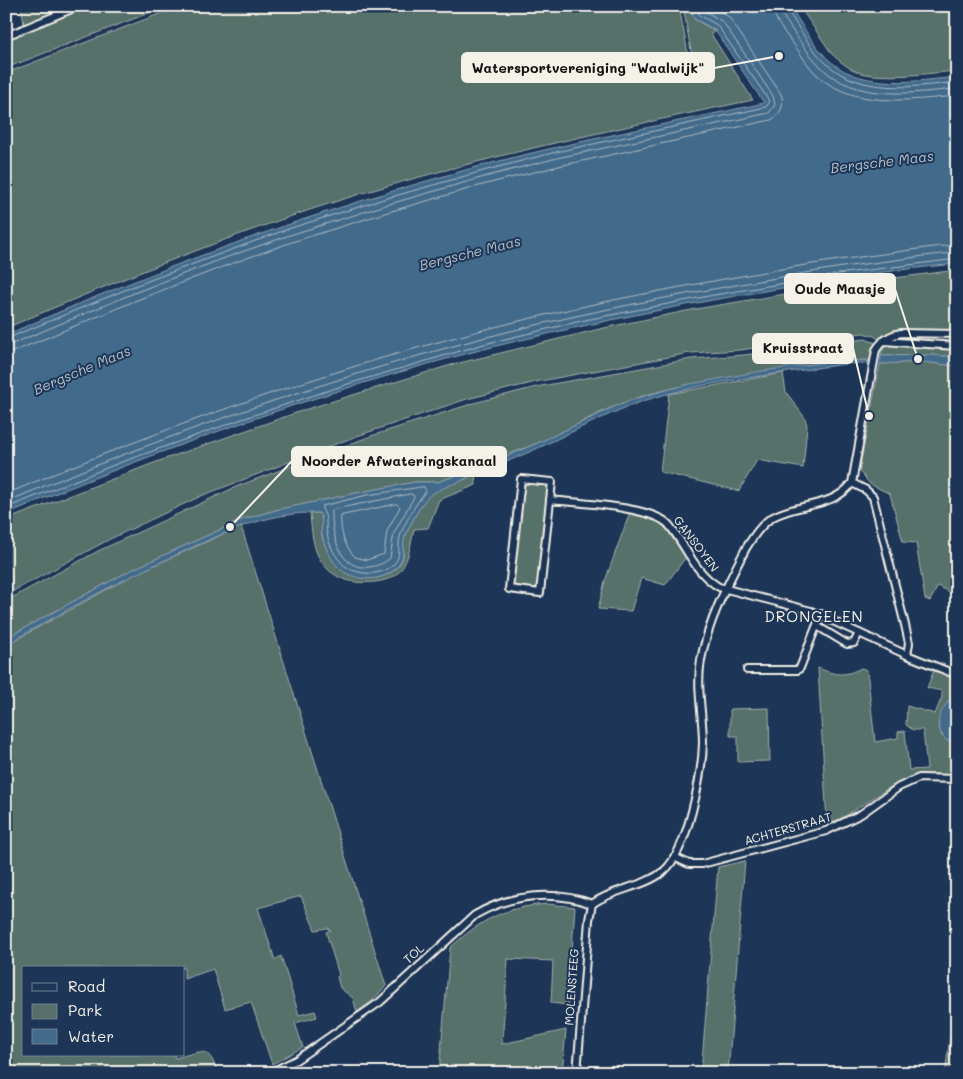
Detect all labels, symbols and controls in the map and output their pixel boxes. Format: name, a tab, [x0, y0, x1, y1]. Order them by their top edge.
callout: Watersportvereniging "Waalwijk"	[462, 53, 714, 82]
text: Watersportvereniging "Waalwijk"	[472, 58, 704, 77]
water label: Bergsche Maas	[829, 146, 935, 177]
water label: Bergsche Maas	[417, 231, 523, 274]
callout: Oude Maasje	[785, 274, 895, 303]
text: Oude Maasje	[795, 279, 885, 298]
callout: Kruisstraat	[753, 334, 853, 363]
text: Kruisstraat	[763, 338, 843, 357]
water label: Bergsche Maas	[30, 340, 134, 399]
callout: Noorder Afwateringskanaal	[292, 447, 506, 476]
text: Noorder Afwateringskanaal	[302, 451, 496, 470]
street label: GANSOYEN	[671, 512, 723, 575]
district label: DRONGELEN	[764, 606, 864, 626]
street label: ACHTERSTRAAT	[742, 808, 834, 848]
street label: TOL	[400, 939, 428, 967]
street label: MOLENSTEEG	[560, 948, 582, 1026]
legend	[22, 966, 185, 1056]
text: Road	[68, 976, 105, 996]
text: Park	[68, 1000, 102, 1020]
text: Water	[68, 1026, 114, 1046]

